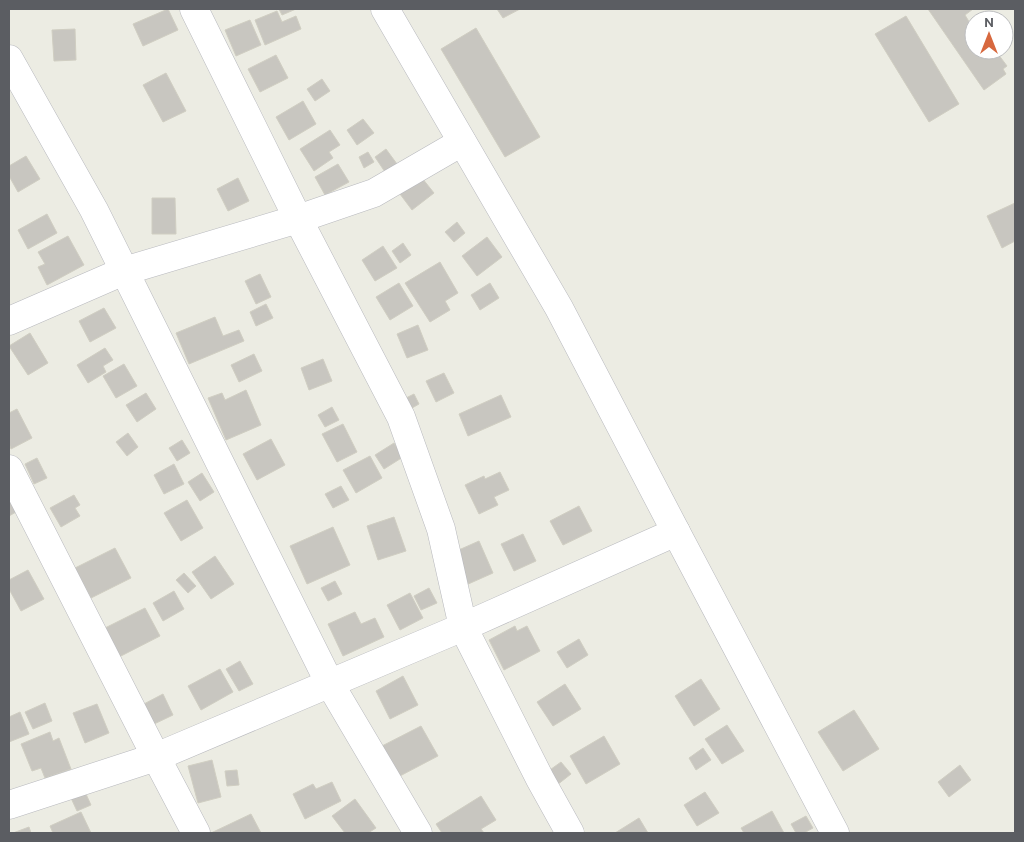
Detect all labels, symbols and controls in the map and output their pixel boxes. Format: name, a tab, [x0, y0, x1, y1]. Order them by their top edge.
north arrow	[964, 10, 1014, 60]
text: N	[984, 15, 994, 32]

